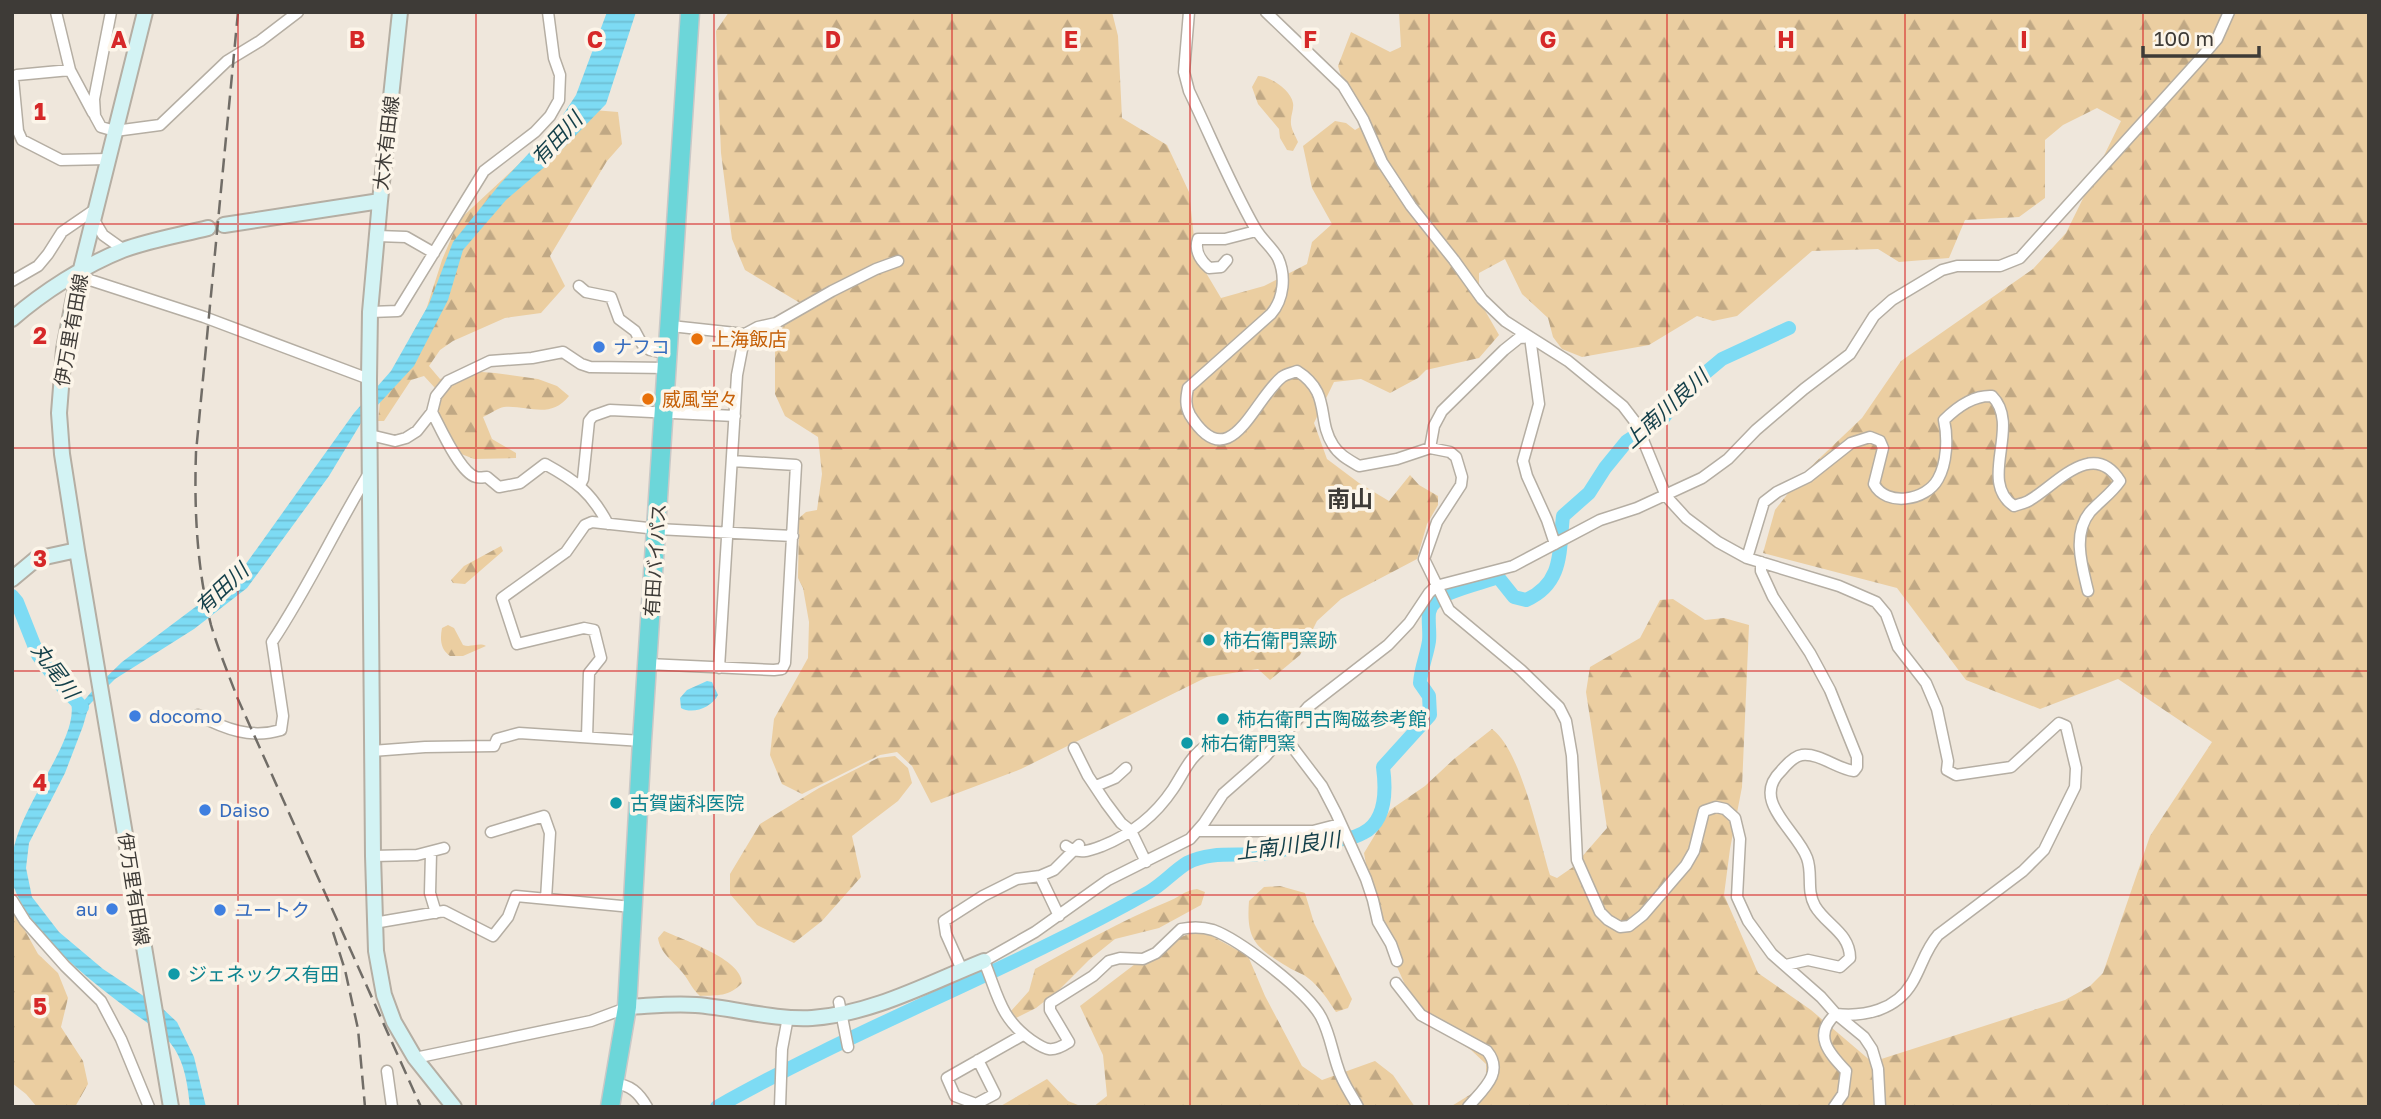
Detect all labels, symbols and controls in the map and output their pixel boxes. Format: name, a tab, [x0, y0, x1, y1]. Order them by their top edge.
scale bar	[2143, 14, 2258, 58]
text: A	[111, 25, 128, 53]
text: B	[349, 25, 365, 53]
text: C	[587, 25, 603, 53]
text: D	[825, 25, 841, 53]
text: E	[1064, 25, 1078, 53]
text: F	[1303, 25, 1317, 53]
text: G	[1540, 25, 1556, 53]
text: H	[1777, 25, 1795, 53]
text: I	[2020, 25, 2028, 53]
text: 100 m	[2154, 25, 2214, 51]
street label: 大木有田線	[368, 94, 403, 191]
text: 1	[34, 97, 46, 125]
water label: 有田川	[525, 105, 589, 170]
street label: 伊万里有田線	[49, 272, 92, 388]
text: 2	[33, 321, 47, 349]
place label: 上海飯店	[711, 327, 787, 350]
marker: 上海飯店	[689, 331, 705, 347]
place label: ナフコ	[613, 335, 670, 358]
marker: ナフコ	[591, 339, 607, 355]
water label: 上南川良川	[1618, 362, 1715, 453]
place label: 威風堂々	[662, 387, 738, 410]
marker: 威風堂々	[640, 391, 656, 407]
district label: 南山	[1327, 484, 1373, 512]
street label: 有田バイパス	[639, 502, 670, 617]
text: 3	[33, 544, 47, 572]
water label: 有田川	[189, 556, 255, 619]
place label: 柿右衛門窯跡	[1223, 628, 1337, 651]
marker: 柿右衛門窯跡	[1201, 632, 1217, 648]
water label: 丸尾川	[27, 637, 86, 705]
place label: docomo	[149, 704, 222, 727]
place label: 柿右衛門古陶磁参考館	[1237, 707, 1427, 730]
marker: docomo	[127, 708, 143, 724]
marker: 柿右衛門古陶磁参考館	[1215, 711, 1231, 727]
place label: 柿右衛門窯	[1201, 731, 1296, 754]
marker: 柿右衛門窯	[1179, 735, 1195, 751]
text: 4	[33, 768, 47, 796]
place label: 古賀歯科医院	[630, 791, 744, 814]
marker: 古賀歯科医院	[608, 795, 624, 811]
place label: Daiso	[219, 798, 270, 821]
marker: Daiso	[197, 802, 213, 818]
water label: 上南川良川	[1234, 825, 1344, 864]
street label: 伊万里有田線	[114, 831, 155, 947]
place label: au	[76, 897, 98, 920]
place label: ユートク	[234, 898, 310, 921]
marker: au	[104, 901, 120, 917]
marker: ユートク	[212, 902, 228, 918]
place label: ジェネックス有田	[188, 962, 339, 985]
marker: ジェネックス有田	[166, 966, 182, 982]
text: 5	[33, 992, 47, 1020]

